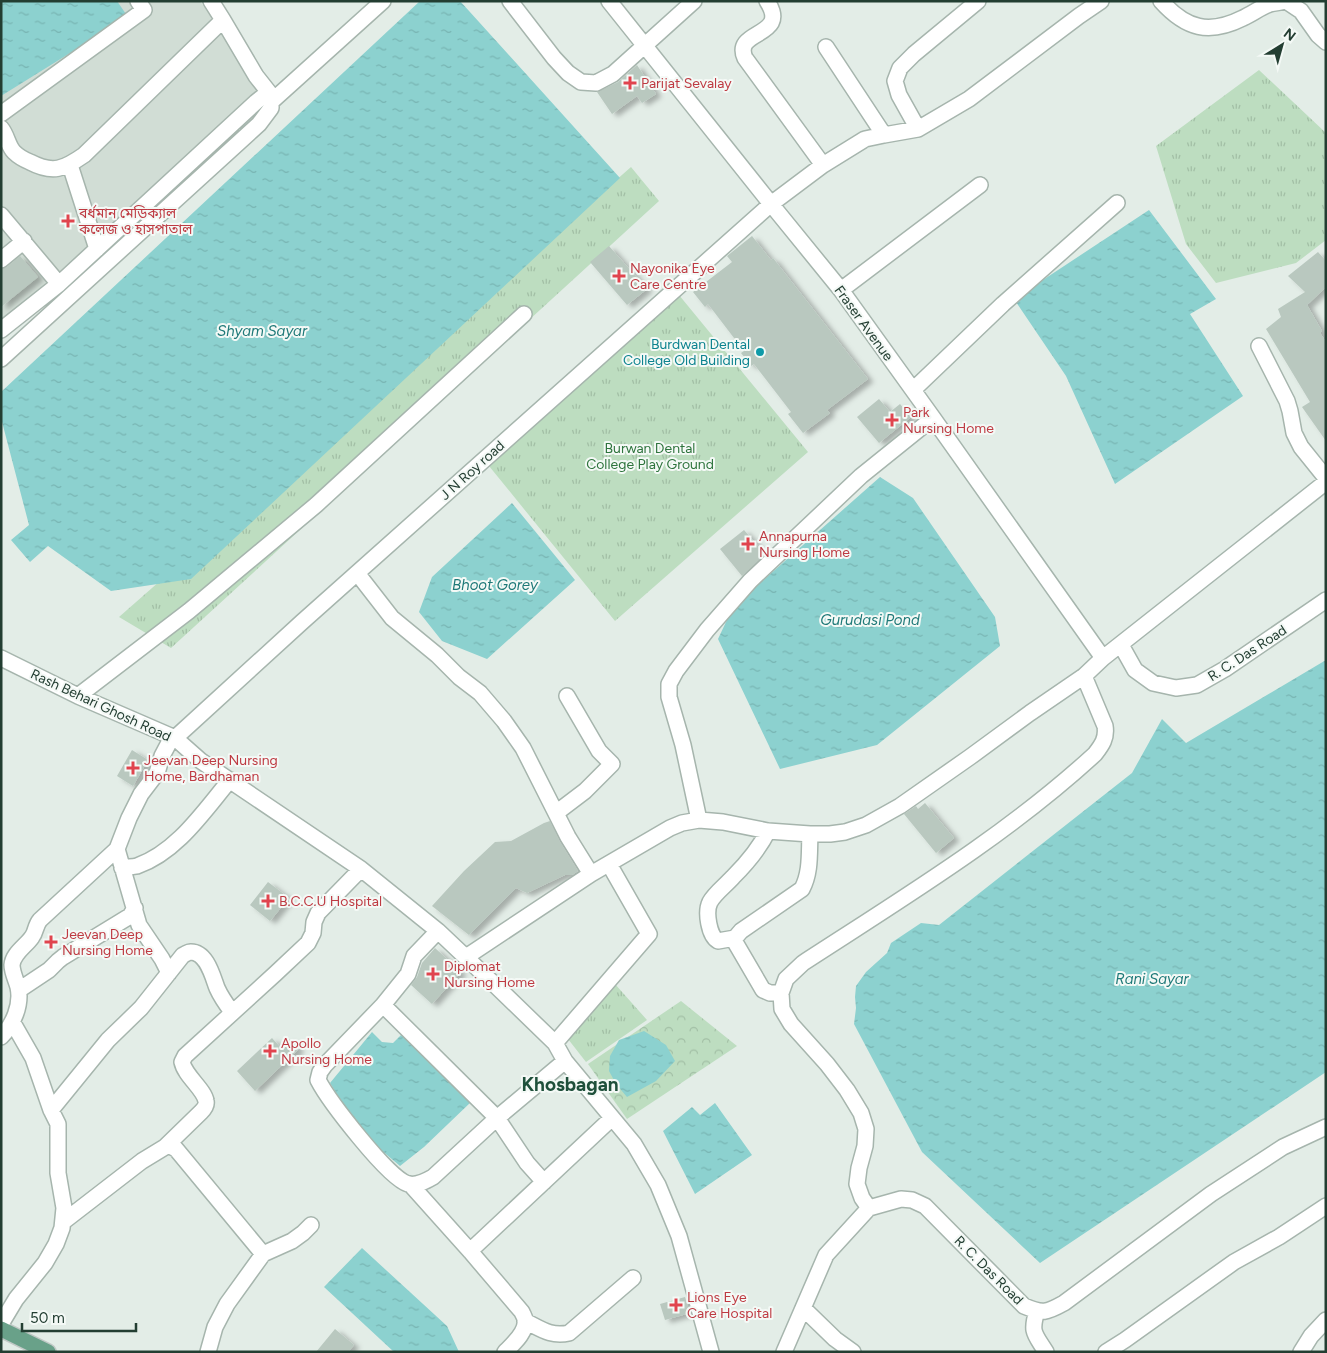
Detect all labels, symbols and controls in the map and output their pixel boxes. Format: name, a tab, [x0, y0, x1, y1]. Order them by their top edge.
north arrow	[1257, 20, 1307, 70]
text: N	[1280, 25, 1299, 45]
place label: Parijat Sevalay	[641, 75, 732, 92]
marker: Parijat Sevalay	[623, 76, 637, 90]
place label: বর্ধমান মেডিক্যাল কলেজ ও হাসপাতাল	[78, 204, 193, 238]
marker: বর্ধমান মেডিক্যাল কলেজ ও হাসপাতাল	[61, 214, 75, 228]
place label: Nayonika Eye Care Centre	[630, 260, 715, 293]
marker: Nayonika Eye Care Centre	[612, 269, 626, 283]
street label: Fraser Avenue	[831, 282, 897, 365]
water label: Shyam Sayar	[217, 322, 308, 340]
place label: Burdwan Dental College Old Building	[623, 336, 750, 369]
marker: Burdwan Dental College Old Building	[754, 346, 766, 358]
place label: Park Nursing Home	[903, 404, 994, 437]
marker: Park Nursing Home	[885, 413, 899, 427]
street label: J N Roy road	[437, 437, 508, 504]
park label: Burwan Dental College Play Ground	[586, 440, 714, 473]
place label: Annapurna Nursing Home	[759, 528, 850, 561]
marker: Annapurna Nursing Home	[741, 537, 755, 551]
water label: Bhoot Gorey	[452, 576, 539, 594]
water label: Gurudasi Pond	[820, 611, 920, 629]
street label: R. C. Das Road	[1205, 622, 1290, 685]
street label: Rash Behari Ghosh Road	[28, 665, 174, 745]
place label: Jeevan Deep Nursing Home, Bardhaman	[144, 752, 278, 785]
marker: Jeevan Deep Nursing Home, Bardhaman	[126, 761, 140, 775]
place label: B.C.C.U Hospital	[279, 893, 382, 910]
marker: B.C.C.U Hospital	[261, 894, 275, 908]
place label: Jeevan Deep Nursing Home	[62, 926, 153, 959]
marker: Jeevan Deep Nursing Home	[44, 935, 58, 949]
place label: Diplomat Nursing Home	[444, 958, 535, 991]
marker: Diplomat Nursing Home	[426, 967, 440, 981]
water label: Rani Sayar	[1115, 970, 1190, 988]
place label: Apollo Nursing Home	[281, 1035, 372, 1068]
marker: Apollo Nursing Home	[263, 1044, 277, 1058]
district label: Khosbagan	[521, 1073, 619, 1096]
street label: R. C. Das Road	[951, 1232, 1027, 1308]
place label: Lions Eye Care Hospital	[687, 1289, 772, 1322]
marker: Lions Eye Care Hospital	[669, 1298, 683, 1312]
scale bar	[22, 1300, 136, 1332]
text: 50 m	[30, 1309, 65, 1327]

